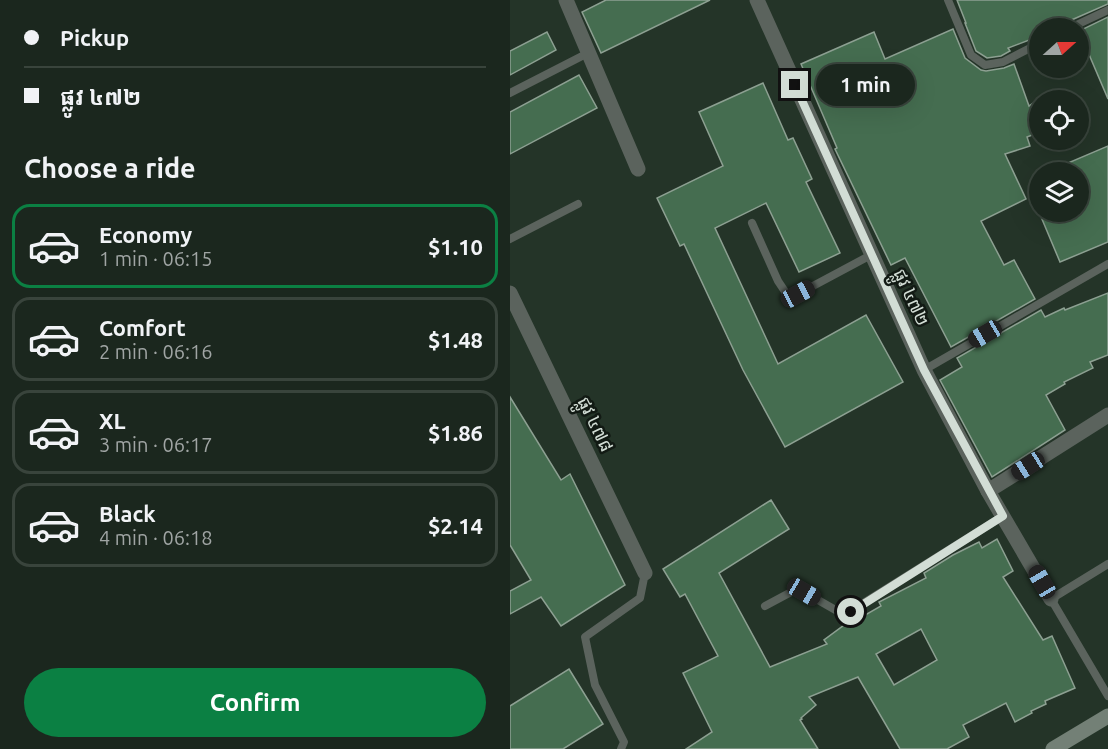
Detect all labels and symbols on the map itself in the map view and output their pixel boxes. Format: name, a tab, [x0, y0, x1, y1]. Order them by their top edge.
north arrow	[1029, 18, 1089, 78]
callout: 1 min	[816, 64, 915, 106]
route end	[781, 71, 808, 98]
street label: ផ្លូវ ៤៧២	[884, 265, 934, 332]
car	[778, 278, 818, 310]
car	[965, 317, 1005, 351]
street label: ផ្លូវ ៤៧៨	[568, 393, 618, 458]
car	[1008, 449, 1048, 483]
car	[1025, 562, 1059, 602]
car	[784, 575, 824, 609]
route start	[837, 598, 864, 625]

